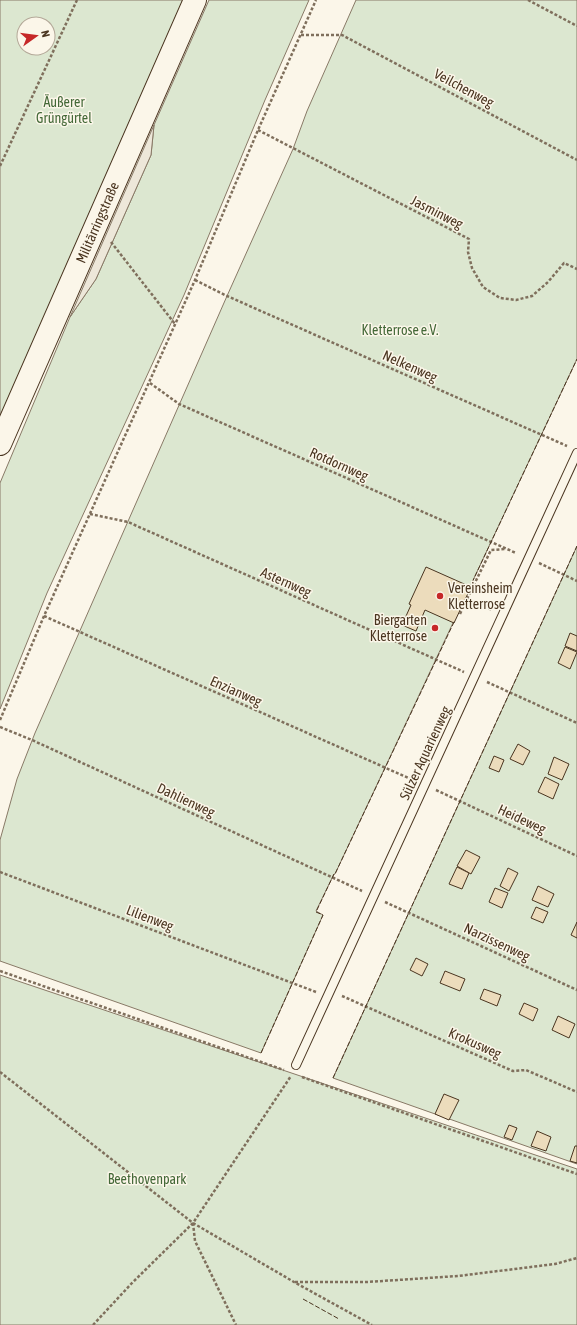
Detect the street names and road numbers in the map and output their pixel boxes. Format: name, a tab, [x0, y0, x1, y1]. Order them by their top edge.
street label: Veilchenweg	[431, 66, 497, 110]
street label: Militärringstraße	[73, 179, 122, 265]
street label: Jasminweg	[408, 192, 466, 232]
street label: Nelkenweg	[380, 347, 440, 385]
street label: Rotdornweg	[307, 444, 371, 484]
street label: Asternweg	[258, 564, 314, 600]
street label: Enzianweg	[208, 673, 264, 709]
street label: Sülzer Aquarienweg	[396, 704, 454, 802]
street label: Dahlienweg	[155, 780, 217, 820]
street label: Heideweg	[495, 801, 549, 837]
street label: Lilienweg	[124, 902, 176, 934]
street label: Narzissenweg	[462, 920, 532, 964]
street label: Krokusweg	[446, 1024, 504, 1062]

